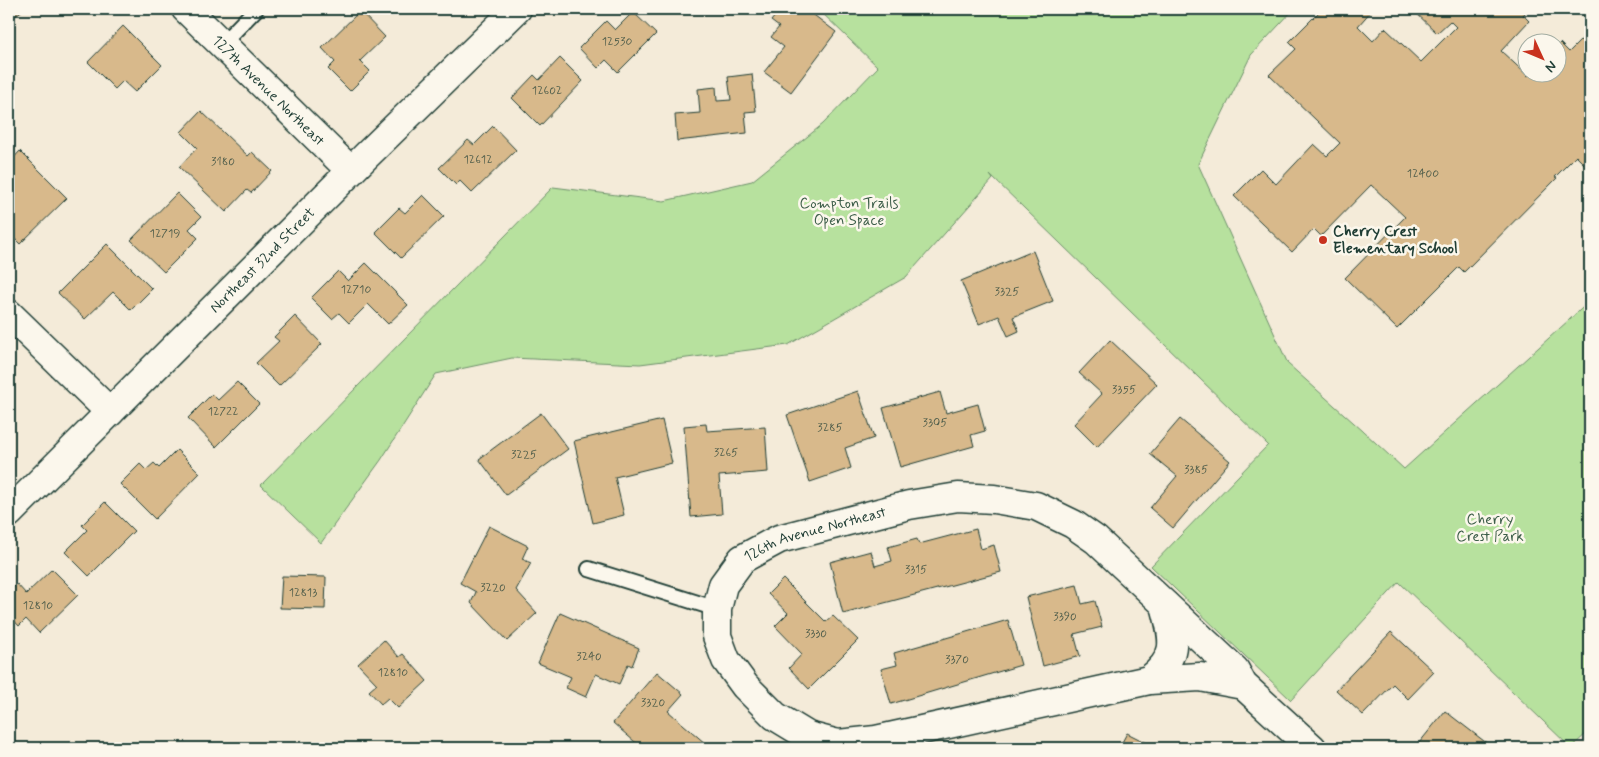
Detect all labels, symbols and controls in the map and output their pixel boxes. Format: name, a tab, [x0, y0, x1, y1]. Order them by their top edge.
street label: 127th Avenue Northeast	[207, 31, 329, 151]
north arrow	[1516, 32, 1566, 82]
house number: 12530	[602, 34, 632, 50]
text: N	[1541, 57, 1560, 76]
house number: 12602	[532, 83, 562, 99]
house number: 12612	[463, 152, 493, 168]
house number: 3180	[211, 154, 235, 170]
house number: 12400	[1407, 166, 1439, 182]
park label: Compton Trails Open Space	[799, 194, 899, 231]
street label: Northeast 32nd Street	[206, 203, 320, 318]
place label: Cherry Crest Elementary School	[1333, 222, 1458, 259]
house number: 12719	[150, 226, 180, 242]
marker: Cherry Crest Elementary School	[1317, 234, 1329, 246]
house number: 12710	[341, 282, 371, 298]
house number: 3325	[995, 284, 1019, 300]
house number: 3355	[1112, 382, 1136, 398]
house number: 12722	[208, 404, 238, 420]
house number: 3305	[923, 415, 947, 431]
house number: 3285	[817, 420, 843, 436]
house number: 3265	[714, 445, 738, 461]
house number: 3225	[511, 447, 537, 463]
house number: 3385	[1184, 462, 1208, 478]
street label: 126th Avenue Northeast	[740, 502, 889, 567]
park label: Cherry Crest Park	[1456, 510, 1524, 547]
house number: 3315	[905, 562, 927, 578]
house number: 3220	[480, 580, 506, 596]
house number: 12813	[289, 585, 317, 601]
house number: 12810	[23, 598, 53, 614]
house number: 3390	[1053, 609, 1077, 625]
house number: 3330	[805, 626, 827, 642]
house number: 3240	[576, 649, 602, 665]
house number: 3370	[945, 652, 969, 668]
house number: 12810	[378, 665, 408, 681]
house number: 3320	[641, 695, 665, 711]

